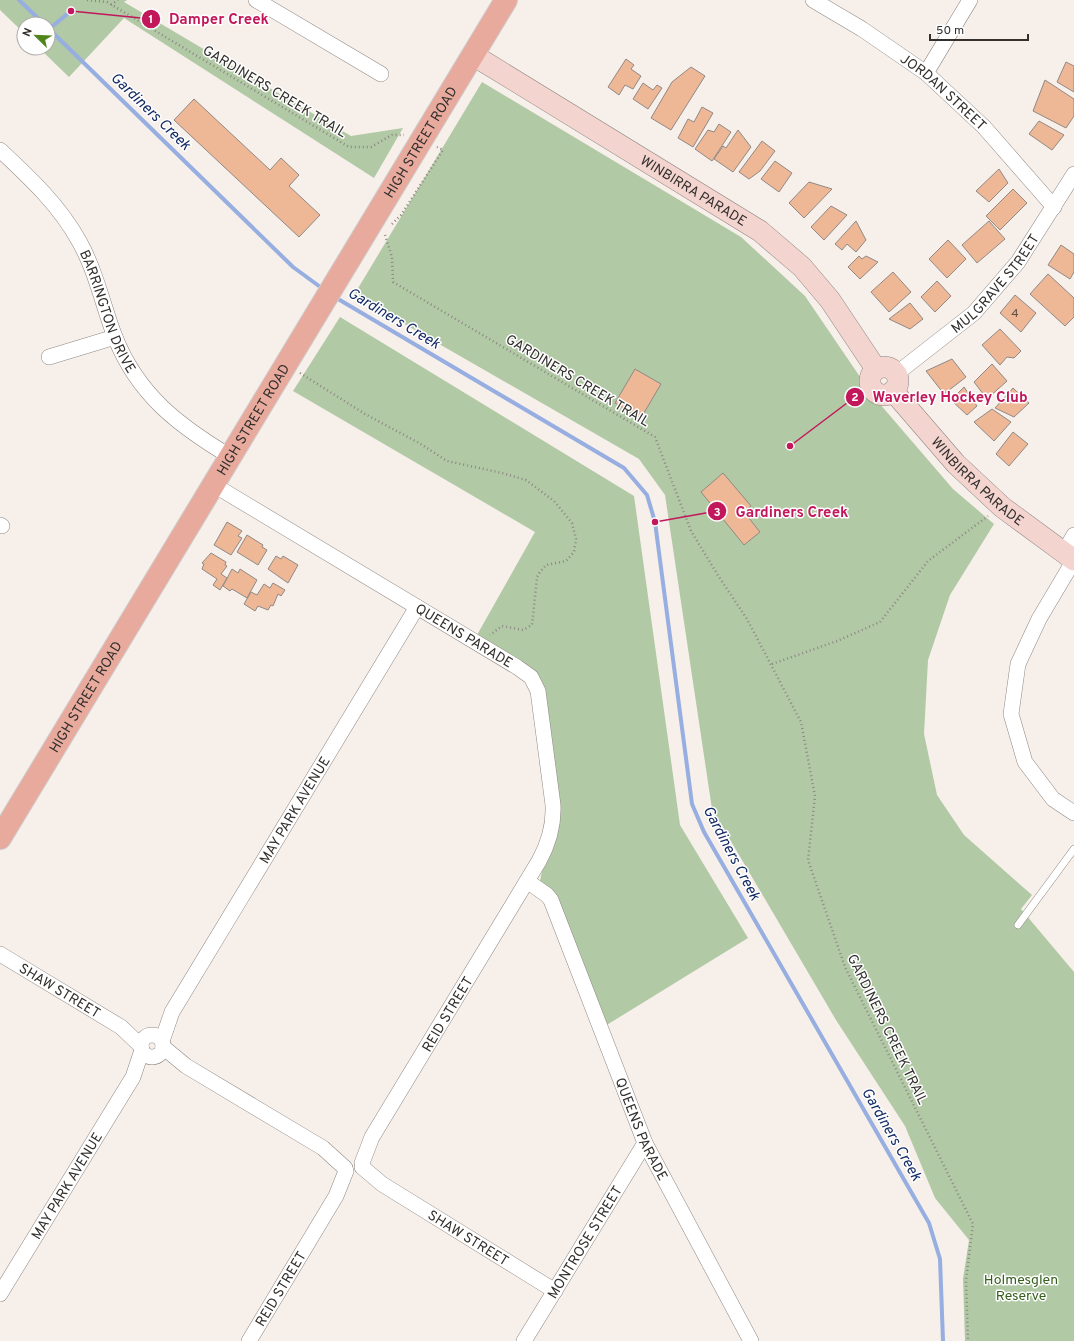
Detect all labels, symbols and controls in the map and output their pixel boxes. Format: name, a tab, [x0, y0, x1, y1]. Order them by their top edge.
callout: Damper Creek	[141, 6, 277, 33]
text: Damper Creek	[169, 11, 269, 30]
text: 1	[149, 12, 153, 28]
north arrow	[16, 16, 56, 56]
scale bar	[930, 16, 1028, 42]
text: 50 m	[936, 23, 964, 39]
text: N	[20, 26, 36, 39]
street label: GARDINERS CREEK TRAIL	[199, 43, 349, 142]
street label: JORDAN STREET	[896, 51, 989, 135]
water label: Gardiners Creek	[106, 69, 194, 155]
street label: HIGH STREET ROAD	[381, 84, 462, 202]
street label: WINBIRRA PARADE	[637, 153, 749, 231]
street label: MULGRAVE STREET	[948, 231, 1044, 338]
street label: BARRINGTON DRIVE	[75, 247, 139, 377]
water label: Gardiners Creek	[344, 284, 443, 355]
house number: 4	[1011, 306, 1019, 322]
street label: GARDINERS CREEK TRAIL	[502, 332, 652, 431]
street label: HIGH STREET ROAD	[214, 361, 294, 479]
callout: Waverley Hockey Club	[845, 384, 1036, 411]
text: Waverley Hockey Club	[872, 389, 1028, 408]
text: 2	[851, 390, 859, 406]
street label: WINBIRRA PARADE	[927, 434, 1027, 530]
callout: Gardiners Creek	[707, 498, 856, 525]
text: Gardiners Creek	[736, 504, 848, 523]
text: 3	[713, 505, 721, 521]
street label: QUEENS PARADE	[412, 601, 515, 672]
street label: HIGH STREET ROAD	[46, 639, 127, 756]
street label: MAY PARK AVENUE	[257, 754, 335, 867]
water label: Gardiners Creek	[698, 803, 764, 905]
street label: GARDINERS CREEK TRAIL	[843, 952, 931, 1108]
street label: SHAW STREET	[15, 960, 103, 1022]
street label: REID STREET	[419, 974, 477, 1055]
street label: QUEENS PARADE	[611, 1075, 671, 1184]
water label: Gardiners Creek	[856, 1085, 925, 1185]
street label: MAY PARK AVENUE	[28, 1130, 107, 1243]
street label: MONTROSE STREET	[545, 1183, 627, 1302]
street label: SHAW STREET	[424, 1207, 511, 1270]
street label: REID STREET	[253, 1249, 311, 1330]
park label: Holmesglen Reserve	[984, 1272, 1058, 1305]

